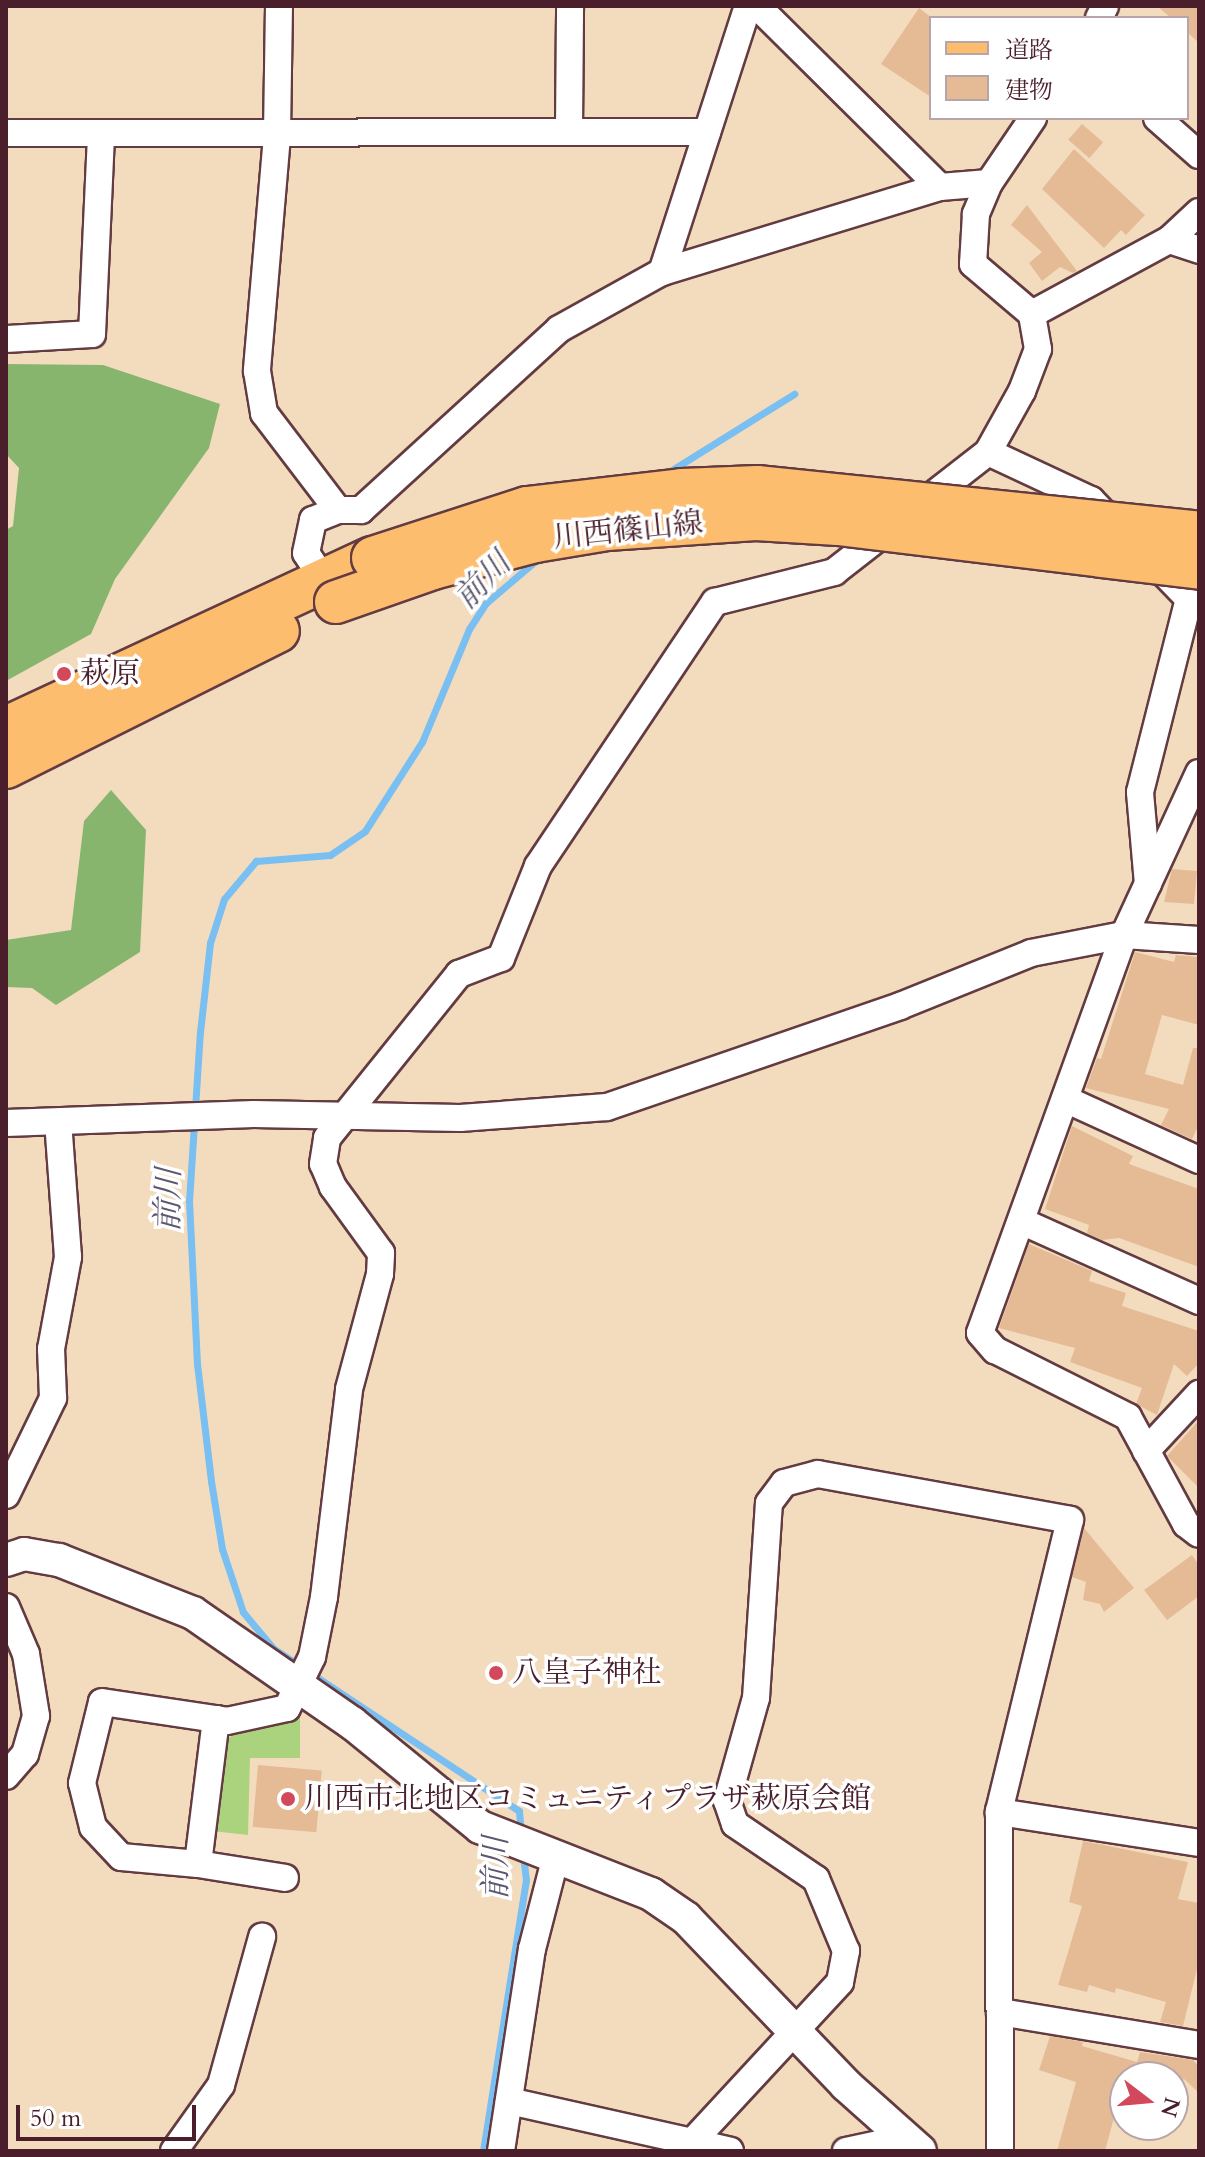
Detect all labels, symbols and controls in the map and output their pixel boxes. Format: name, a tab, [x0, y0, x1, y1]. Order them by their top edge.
legend	[929, 16, 1189, 120]
text: 道路	[1005, 34, 1053, 67]
text: 建物	[1005, 74, 1053, 107]
street label: 川西篠山線	[552, 505, 704, 557]
water label: 前川	[447, 545, 519, 617]
place label: 萩原	[80, 656, 140, 692]
marker: 萩原	[55, 665, 73, 683]
water label: 前川	[149, 1168, 189, 1232]
place label: 八皇子神社	[512, 1655, 662, 1691]
marker: 八皇子神社	[487, 1664, 505, 1682]
place label: 川西市北地区コミュニティプラザ萩原会館	[304, 1781, 874, 1817]
marker: 川西市北地区コミュニティプラザ萩原会館	[279, 1790, 297, 1808]
water label: 前川	[477, 1836, 515, 1900]
north arrow	[1109, 2061, 1189, 2141]
scale bar	[20, 2089, 200, 2139]
text: N	[1153, 2094, 1187, 2120]
text: 50 m	[30, 2102, 81, 2135]

